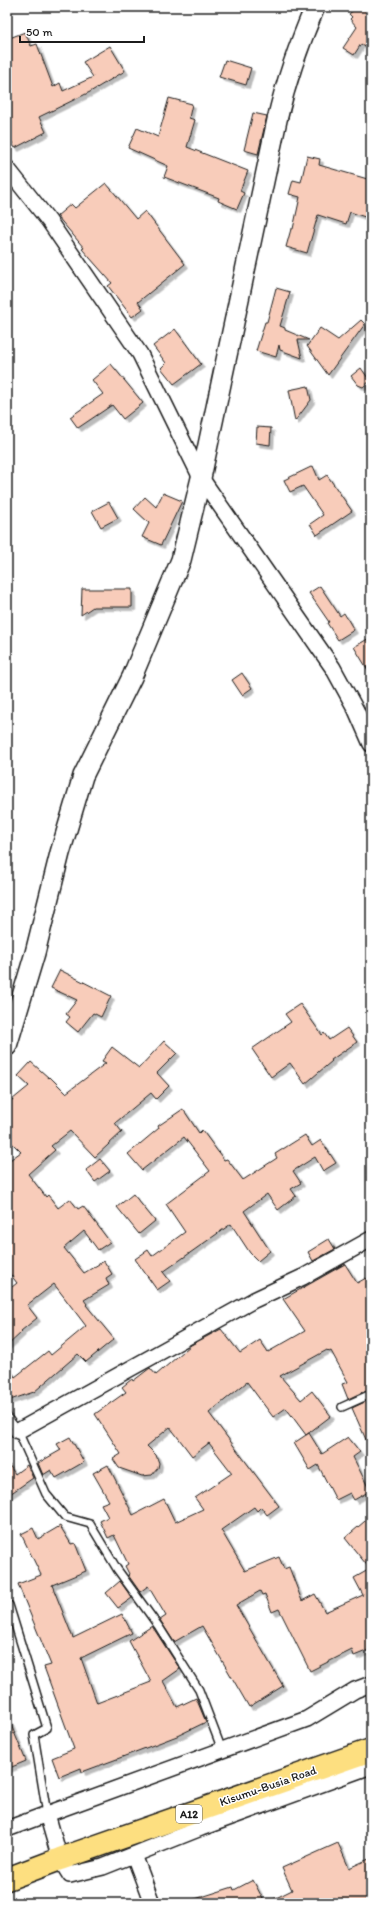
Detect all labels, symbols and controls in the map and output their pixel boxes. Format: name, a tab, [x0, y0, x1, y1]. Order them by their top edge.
scale bar	[20, 18, 144, 44]
text: 50 m	[26, 25, 52, 39]
street label: Kisumu-Busia Road	[218, 1763, 319, 1809]
road number: A12	[176, 1805, 202, 1823]

